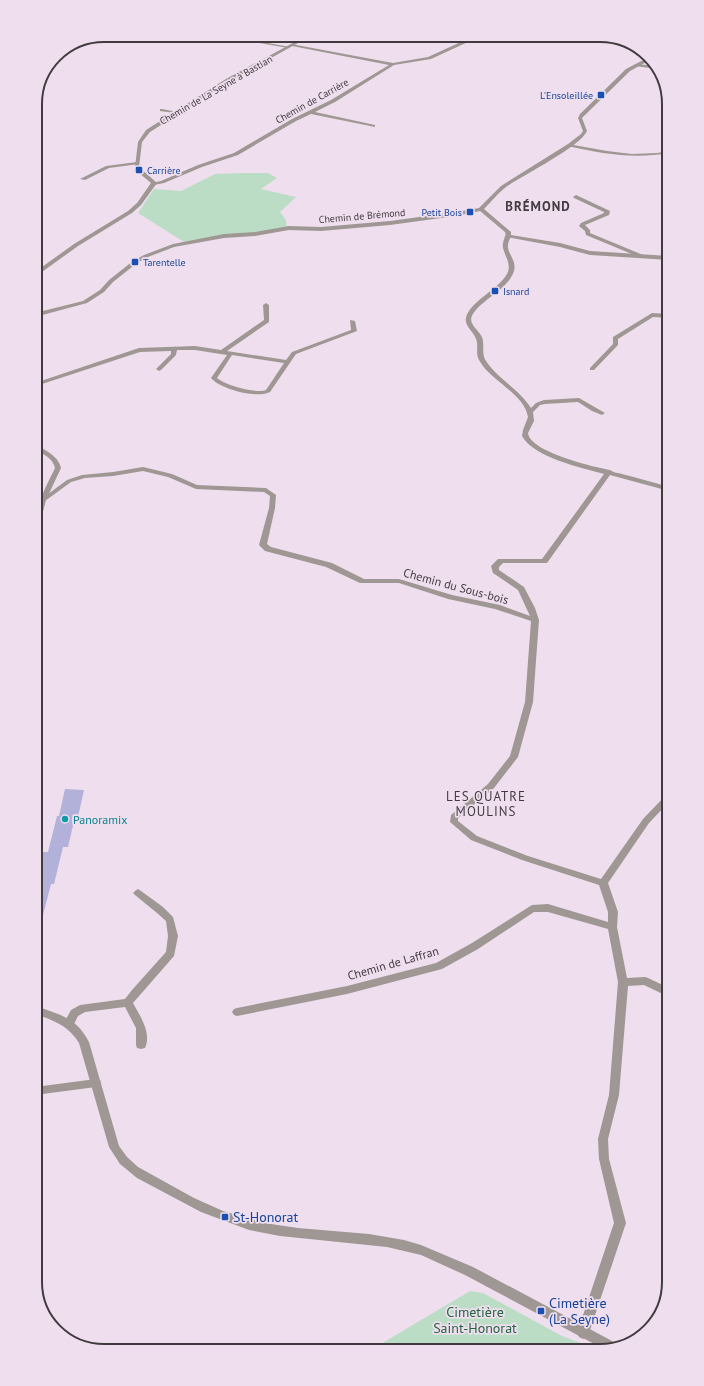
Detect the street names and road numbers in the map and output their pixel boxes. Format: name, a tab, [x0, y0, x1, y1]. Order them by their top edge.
street label: Chemin de La Seyne à Bastian	[157, 52, 275, 128]
street label: Chemin de Carrière	[273, 75, 351, 127]
street label: Chemin de Brémond	[318, 206, 406, 226]
street label: Chemin du Sous-bois	[402, 565, 510, 607]
street label: Chemin de Laffran	[346, 943, 440, 983]

